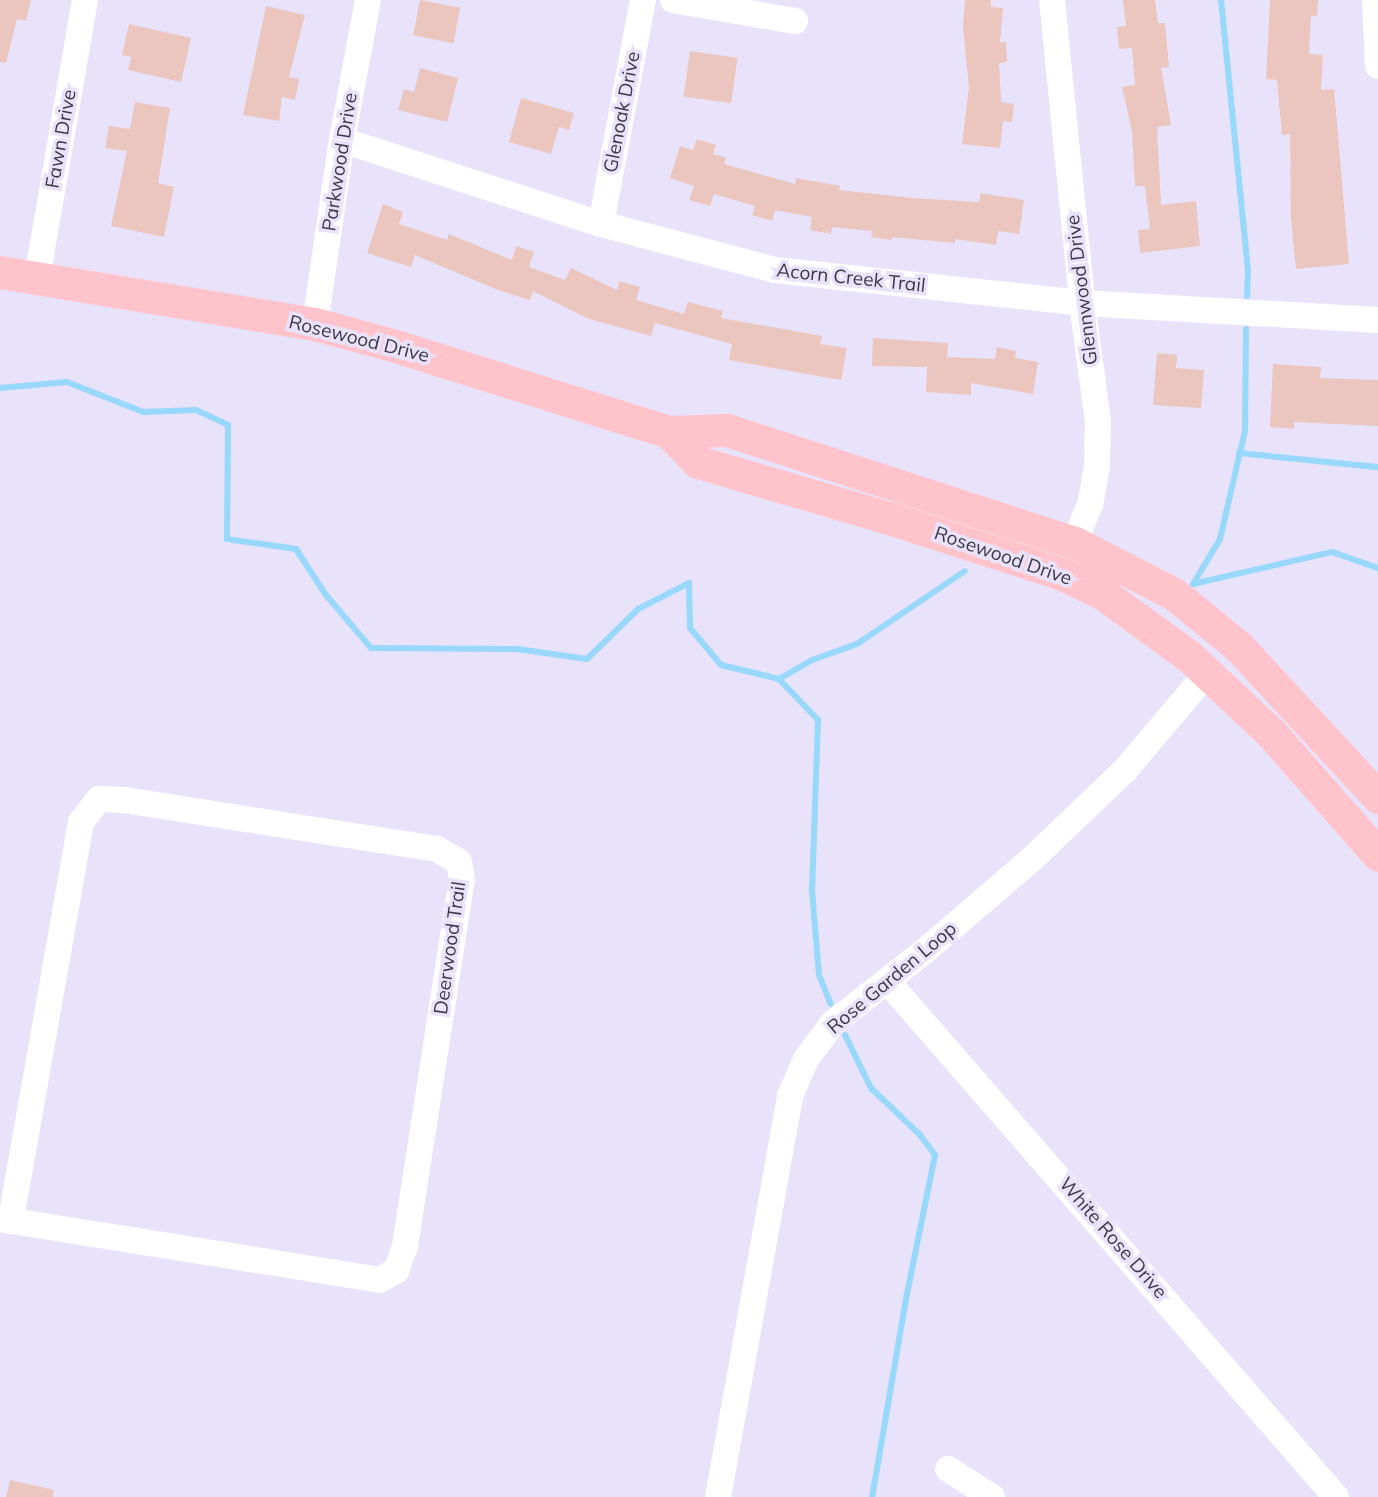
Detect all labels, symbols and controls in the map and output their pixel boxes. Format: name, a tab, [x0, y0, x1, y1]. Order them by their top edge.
street label: Glenoak Drive	[599, 50, 645, 174]
street label: Fawn Drive	[41, 88, 81, 190]
street label: Parkwood Drive	[318, 91, 362, 233]
street label: Glennwood Drive	[1061, 214, 1103, 366]
street label: Acorn Creek Trail	[776, 259, 926, 297]
street label: Rosewood Drive	[287, 311, 431, 367]
street label: Rosewood Drive	[931, 522, 1075, 590]
street label: Deerwood Trail	[429, 880, 471, 1016]
street label: Rose Garden Loop	[823, 917, 961, 1039]
street label: White Rose Drive	[1054, 1173, 1172, 1303]

